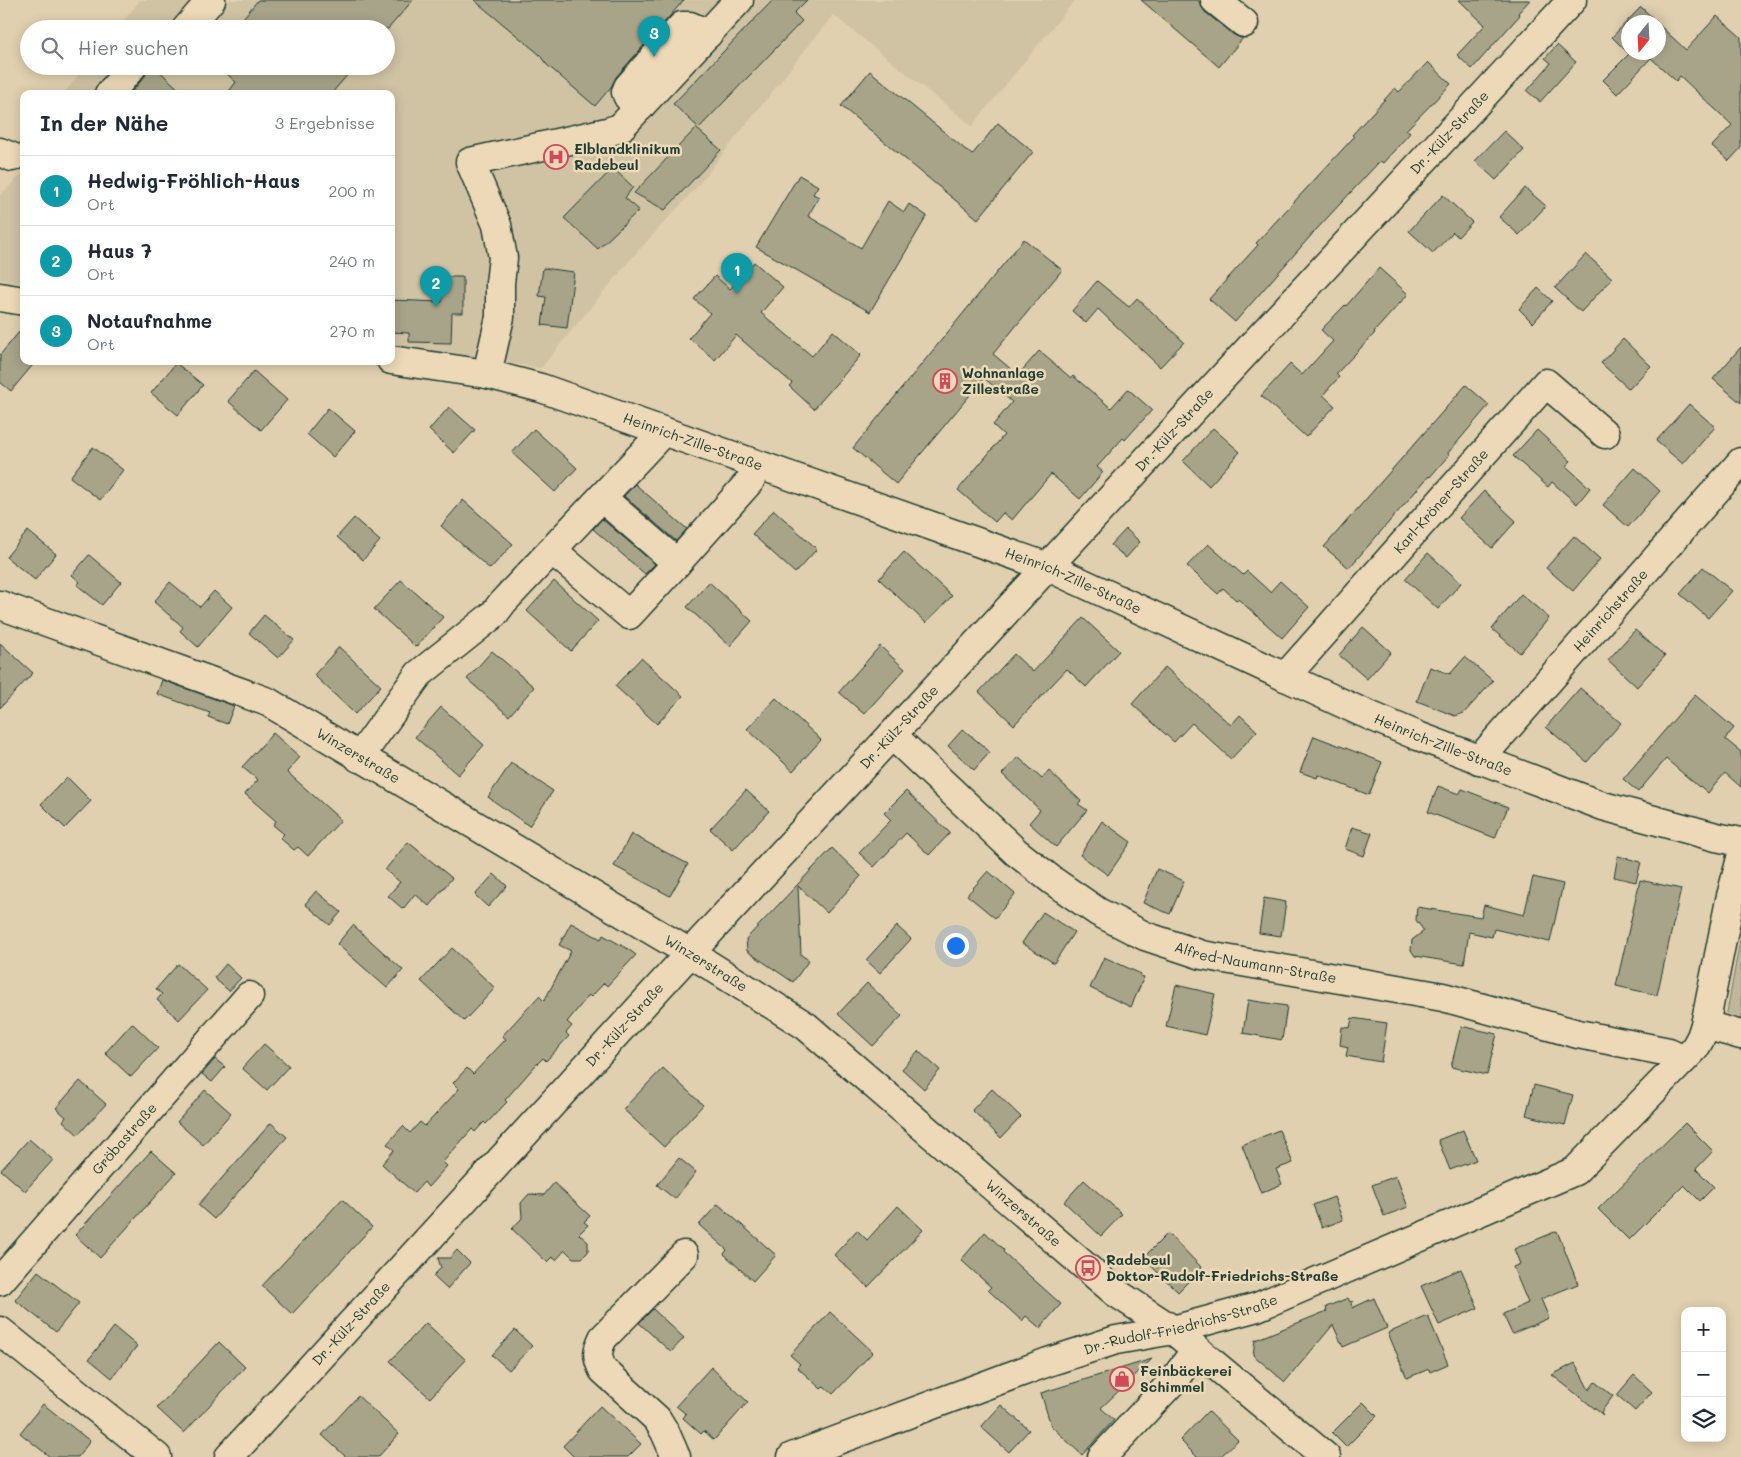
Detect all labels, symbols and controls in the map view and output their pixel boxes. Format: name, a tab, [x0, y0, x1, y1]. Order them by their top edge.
north arrow	[1621, 15, 1666, 60]
pin: 3	[638, 16, 670, 57]
search box	[20, 20, 395, 75]
icon: search	[38, 34, 66, 62]
text: Hier suchen	[78, 35, 189, 60]
street label: Dr.-Külz-Straße	[1406, 86, 1492, 178]
text: In der Nähe	[40, 109, 168, 136]
text: 3 Ergebnisse	[275, 112, 375, 133]
place label: Elblandklinikum Radebeul	[574, 139, 680, 174]
hospital icon: Elblandklinikum Radebeul	[543, 144, 569, 170]
text: Hedwig-Fröhlich-Haus	[87, 168, 300, 193]
text: 1	[52, 180, 60, 201]
text: 200 m	[328, 180, 375, 201]
text: Ort	[87, 193, 115, 214]
text: Haus 7	[87, 238, 152, 263]
text: 2	[52, 250, 60, 271]
text: 240 m	[329, 250, 375, 271]
pin: 1	[721, 253, 753, 294]
text: Ort	[87, 263, 115, 284]
pin: 2	[420, 266, 452, 307]
text: Notaufnahme	[87, 308, 212, 333]
text: 3	[51, 320, 61, 341]
text: 270 m	[329, 320, 375, 341]
text: Ort	[87, 333, 115, 354]
place label: Wohnanlage Zillestraße	[962, 363, 1044, 398]
building icon: Wohnanlage Zillestraße	[932, 368, 958, 394]
street label: Dr.-Külz-Straße	[1130, 383, 1217, 475]
street label: Heinrich-Zille-Straße	[621, 408, 766, 475]
street label: Karl-Kröner-Straße	[1389, 444, 1492, 557]
street label: Heinrich-Zille-Straße	[1003, 543, 1145, 618]
street label: Heinrichstraße	[1568, 565, 1652, 656]
street label: Dr.-Külz-Straße	[855, 681, 942, 773]
street label: Heinrich-Zille-Straße	[1372, 708, 1515, 780]
street label: Winzerstraße	[313, 723, 404, 787]
street label: Winzerstraße	[661, 930, 751, 996]
your location	[943, 933, 969, 959]
street label: Alfred-Naumann-Straße	[1172, 937, 1338, 987]
street label: Dr.-Külz-Straße	[581, 978, 667, 1070]
street label: Gröbastraße	[87, 1098, 161, 1178]
street label: Winzerstraße	[982, 1175, 1066, 1251]
place label: Radebeul Doktor-Rudolf-Friedrichs-Straße	[1106, 1250, 1338, 1285]
bus stop icon: Radebeul Doktor-Rudolf-Friedrichs-Straße	[1075, 1255, 1101, 1281]
street label: Dr.-Külz-Straße	[307, 1277, 394, 1369]
street label: Dr.-Rudolf-Friedrichs-Straße	[1081, 1289, 1280, 1359]
map controls	[1681, 1307, 1726, 1442]
button: +	[1681, 1307, 1726, 1352]
button: −	[1681, 1352, 1726, 1397]
place label: Feinbäckerei Schimmel	[1140, 1361, 1232, 1396]
shop icon: Feinbäckerei Schimmel	[1109, 1366, 1135, 1392]
button: layers	[1681, 1397, 1726, 1442]

